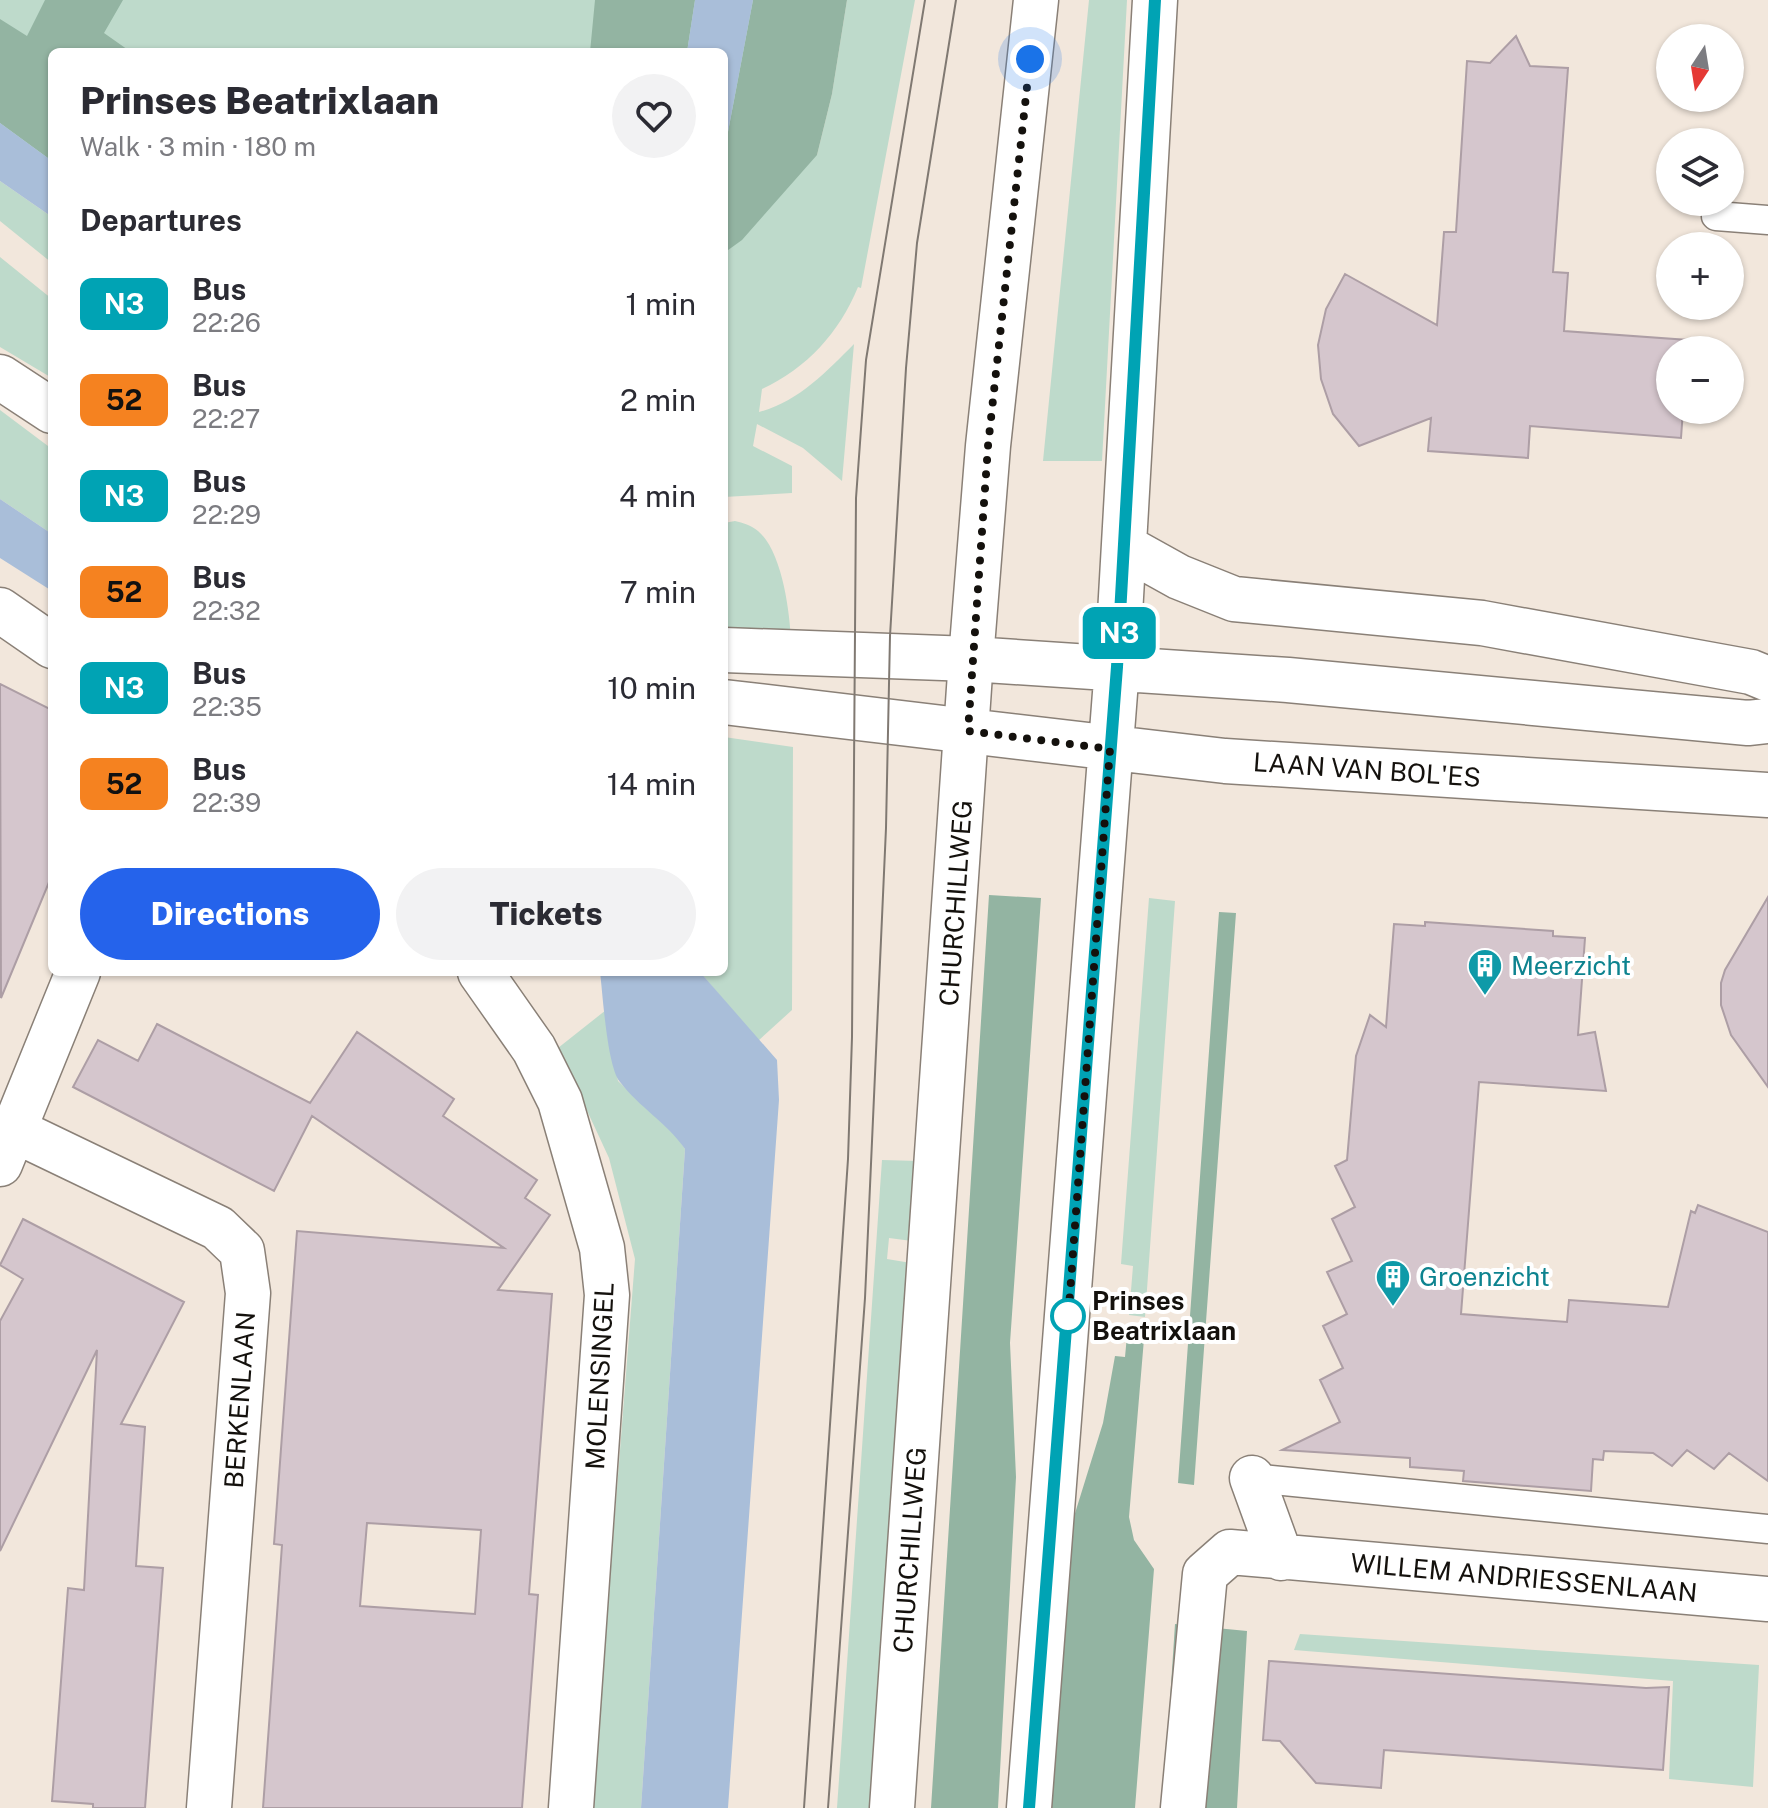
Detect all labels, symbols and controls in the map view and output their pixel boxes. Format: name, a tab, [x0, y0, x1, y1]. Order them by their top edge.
north arrow	[1656, 24, 1744, 112]
map controls	[1656, 24, 1744, 424]
your location	[1010, 39, 1050, 79]
button: heart	[612, 74, 696, 158]
text: Prinses Beatrixlaan	[80, 78, 439, 123]
button: layers	[1656, 128, 1744, 216]
text: Walk · 3 min · 180 m	[80, 131, 316, 162]
text: Departures	[80, 202, 242, 238]
button: +	[1656, 232, 1744, 320]
text: Bus	[192, 271, 246, 307]
text: 1 min	[626, 286, 696, 322]
text: N3	[104, 287, 144, 320]
text: 22:26	[192, 307, 261, 338]
button: −	[1656, 336, 1744, 424]
text: Bus	[192, 367, 246, 403]
text: 2 min	[620, 382, 696, 418]
text: 52	[106, 383, 142, 416]
text: 22:27	[192, 403, 260, 434]
text: Bus	[192, 463, 246, 499]
text: 4 min	[619, 478, 696, 514]
text: N3	[104, 479, 144, 512]
text: 22:29	[192, 499, 261, 530]
text: Bus	[192, 559, 246, 595]
text: 7 min	[620, 574, 696, 610]
text: 52	[106, 575, 142, 608]
text: 22:32	[192, 595, 261, 626]
line badge: N3	[1083, 607, 1155, 659]
text: N3	[1099, 616, 1139, 649]
text: Bus	[192, 655, 246, 691]
text: 10 min	[607, 670, 696, 706]
text: N3	[104, 671, 144, 704]
text: 22:35	[192, 691, 262, 722]
street label: LAAN VAN BOL'ES	[1252, 746, 1482, 793]
text: Bus	[192, 751, 246, 787]
text: 14 min	[607, 766, 696, 802]
text: 52	[106, 767, 142, 800]
text: 22:39	[192, 787, 261, 818]
street label: CHURCHILLWEG	[933, 799, 978, 1007]
button: Directions	[80, 868, 380, 960]
button: Tickets	[396, 868, 696, 960]
building icon: Meerzicht	[1466, 947, 1504, 997]
place label: Meerzicht	[1511, 950, 1631, 981]
building icon: Groenzicht	[1374, 1258, 1412, 1308]
place label: Groenzicht	[1419, 1261, 1550, 1292]
street label: MOLENSINGEL	[579, 1281, 620, 1471]
place label: Prinses Beatrixlaan	[1092, 1285, 1236, 1346]
marker: Prinses Beatrixlaan	[1051, 1299, 1085, 1333]
street label: BERKENLAAN	[218, 1310, 261, 1489]
street label: CHURCHILLWEG	[887, 1446, 932, 1654]
street label: WILLEM ANDRIESSENLAAN	[1349, 1547, 1699, 1608]

